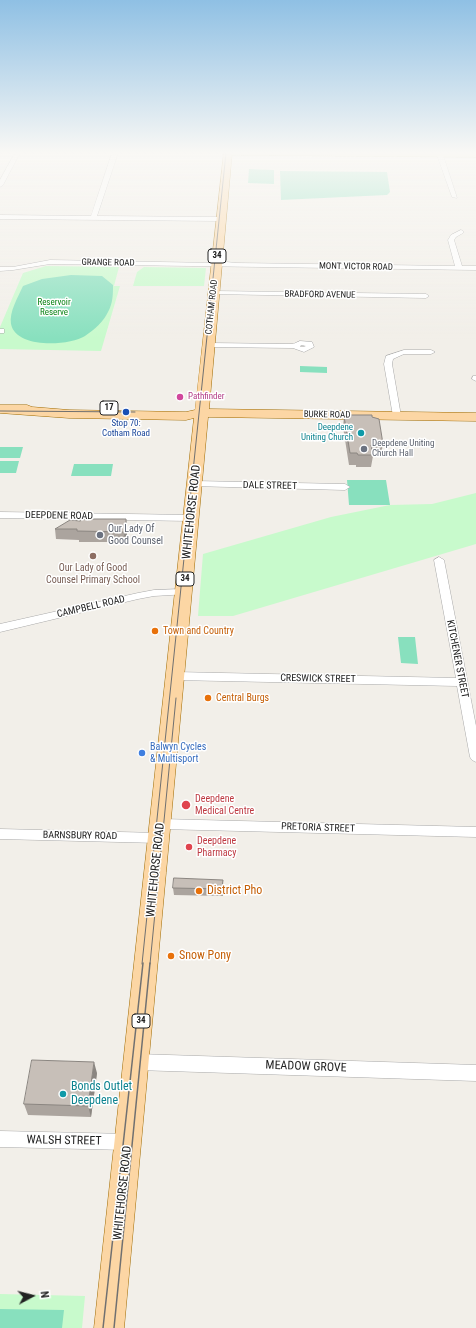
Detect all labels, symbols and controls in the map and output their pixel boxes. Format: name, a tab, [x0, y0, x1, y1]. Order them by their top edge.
road number: 34	[208, 249, 226, 263]
street label: GRANGE ROAD	[81, 257, 135, 269]
street label: MONT VICTOR ROAD	[319, 261, 393, 273]
street label: COTHAM ROAD	[204, 279, 220, 335]
street label: BRADFORD AVENUE	[284, 289, 356, 301]
park label: Reservoir Reserve	[37, 298, 71, 319]
marker: Pathfinder	[175, 392, 185, 402]
place label: Pathfinder	[188, 392, 224, 402]
road number: 17	[100, 401, 118, 415]
marker: Stop 70: Cotham Road	[121, 407, 131, 417]
street label: BURKE ROAD	[304, 409, 350, 421]
place label: Stop 70: Cotham Road	[102, 419, 150, 440]
place label: Deepdene Uniting Church	[301, 423, 353, 444]
marker: Deepdene Uniting Church	[356, 428, 366, 438]
place label: Deepdene Uniting Church Hall	[372, 439, 434, 460]
marker: Deepdene Uniting Church Hall	[359, 444, 369, 454]
street label: WHITEHORSE ROAD	[180, 464, 204, 560]
street label: DALE STREET	[243, 480, 297, 492]
street label: DEEPDENE ROAD	[25, 509, 93, 523]
place label: Our Lady Of Good Counsel	[108, 523, 163, 546]
marker: Our Lady Of Good Counsel	[95, 530, 105, 540]
marker: Our Lady of Good Counsel Primary School	[88, 551, 98, 561]
place label: Our Lady of Good Counsel Primary School	[46, 562, 140, 586]
road number: 34	[176, 572, 194, 586]
street label: CAMPBELL ROAD	[56, 593, 126, 621]
street label: KITCHENER STREET	[444, 619, 470, 699]
place label: Town and Country	[163, 625, 234, 637]
marker: Town and Country	[150, 626, 160, 636]
street label: CRESWICK STREET	[280, 672, 356, 686]
place label: Central Burgs	[216, 692, 269, 704]
marker: Central Burgs	[203, 693, 213, 703]
place label: Balwyn Cycles & Multisport	[150, 741, 206, 764]
marker: Balwyn Cycles & Multisport	[137, 748, 147, 758]
place label: Deepdene Medical Centre	[195, 793, 254, 816]
marker: Deepdene Medical Centre	[180, 799, 192, 811]
street label: PRETORIA STREET	[281, 821, 355, 835]
street label: WHITEHORSE ROAD	[144, 822, 168, 918]
street label: BARNSBURY ROAD	[43, 829, 117, 843]
place label: Deepdene Pharmacy	[197, 835, 236, 858]
marker: Deepdene Pharmacy	[184, 842, 194, 852]
place label: District Pho	[207, 884, 262, 898]
marker: District Pho	[194, 886, 204, 896]
place label: Snow Pony	[179, 949, 231, 963]
marker: Snow Pony	[166, 951, 176, 961]
road number: 34	[132, 1014, 150, 1028]
street label: MEADOW GROVE	[265, 1058, 347, 1076]
place label: Bonds Outlet Deepdene	[71, 1080, 132, 1108]
marker: Bonds Outlet Deepdene	[58, 1089, 68, 1099]
street label: WALSH STREET	[26, 1133, 102, 1149]
street label: WHITEHORSE ROAD	[111, 1145, 135, 1241]
north arrow	[12, 1276, 52, 1316]
text: N	[38, 1290, 51, 1299]

